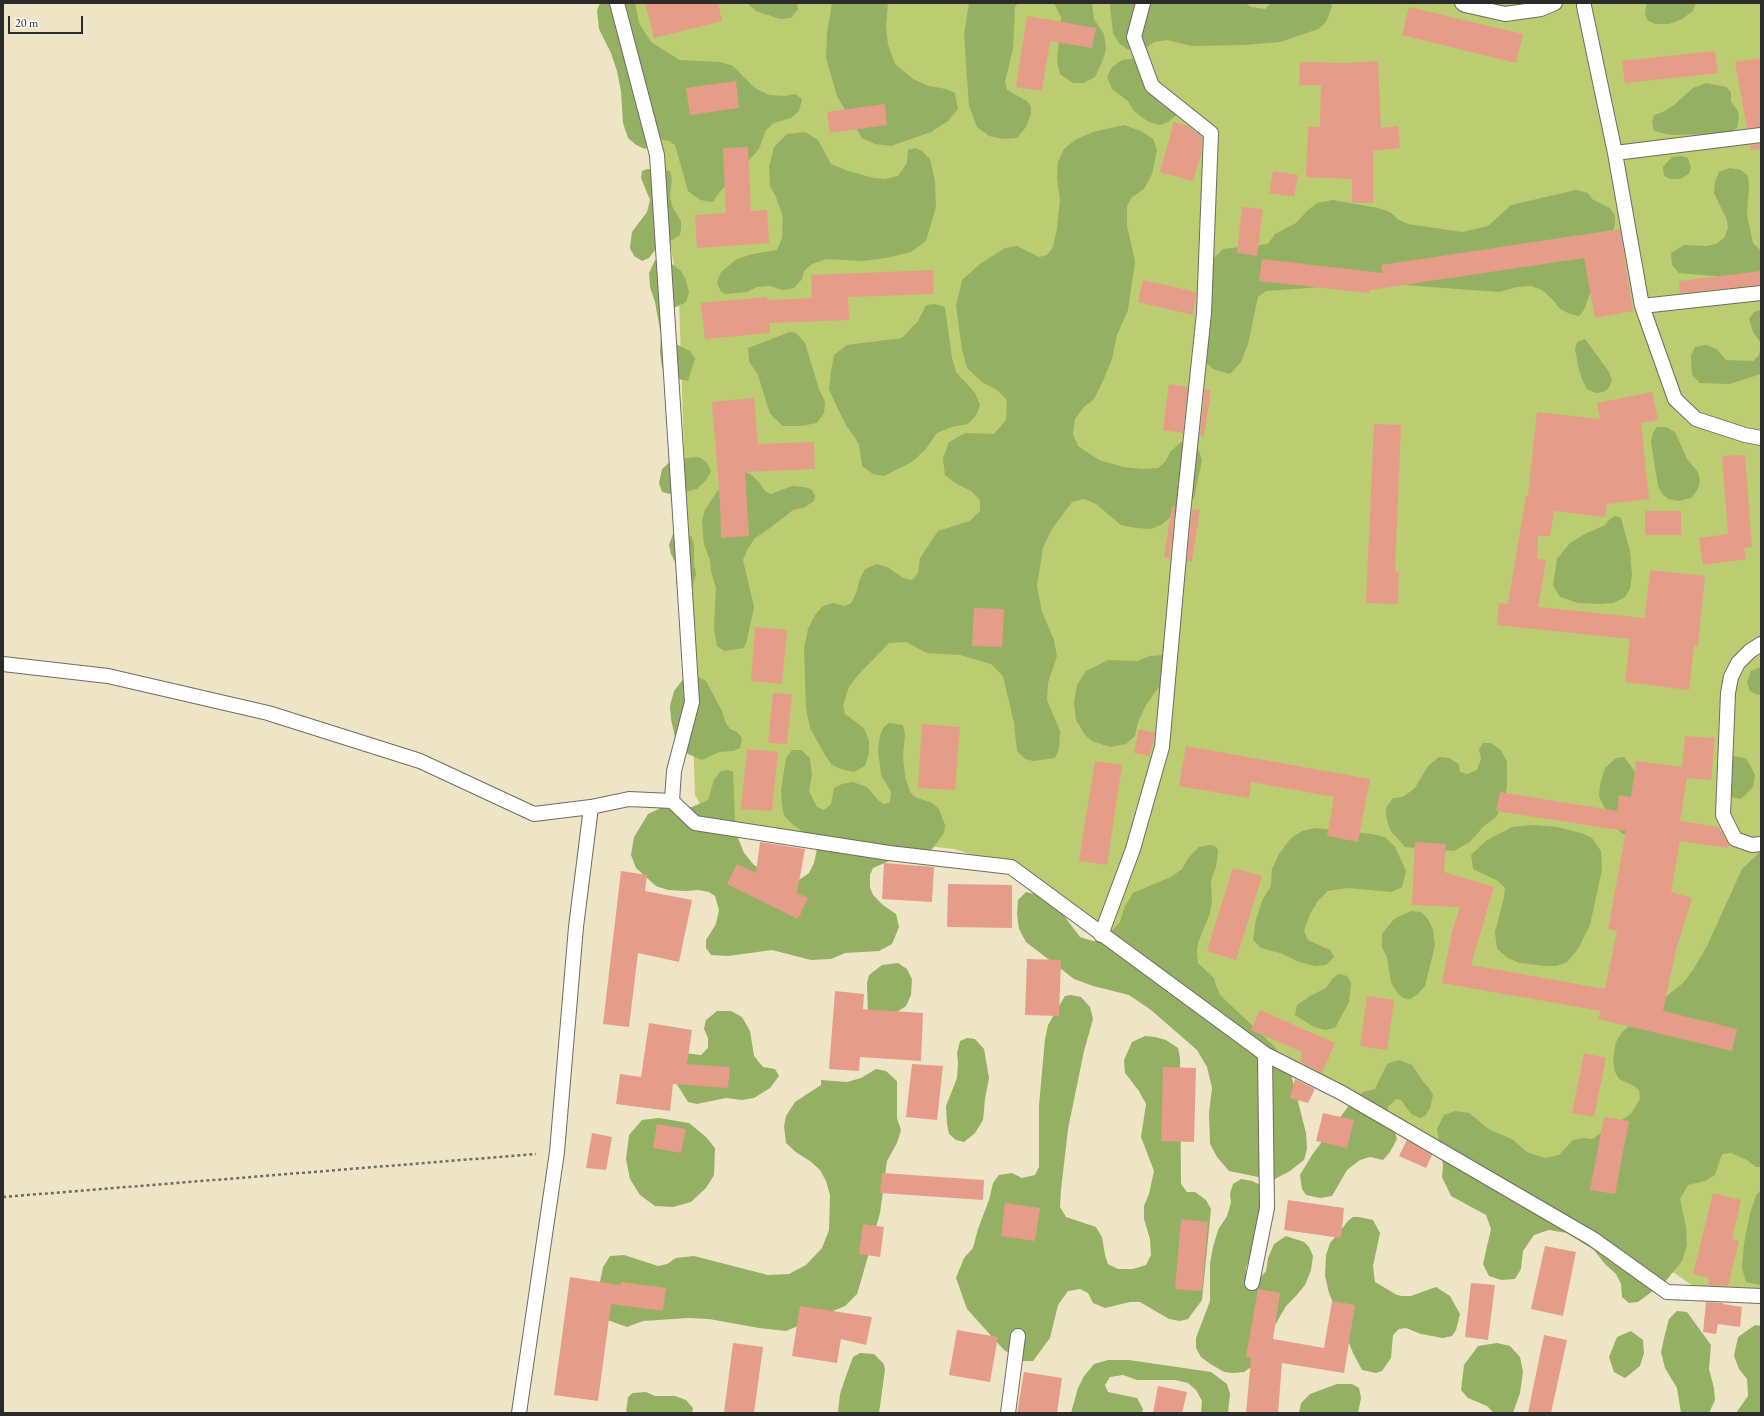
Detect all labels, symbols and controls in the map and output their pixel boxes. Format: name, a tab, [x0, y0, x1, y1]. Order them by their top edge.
scale bar	[10, 8, 85, 34]
text: 20 m	[15, 15, 38, 31]

